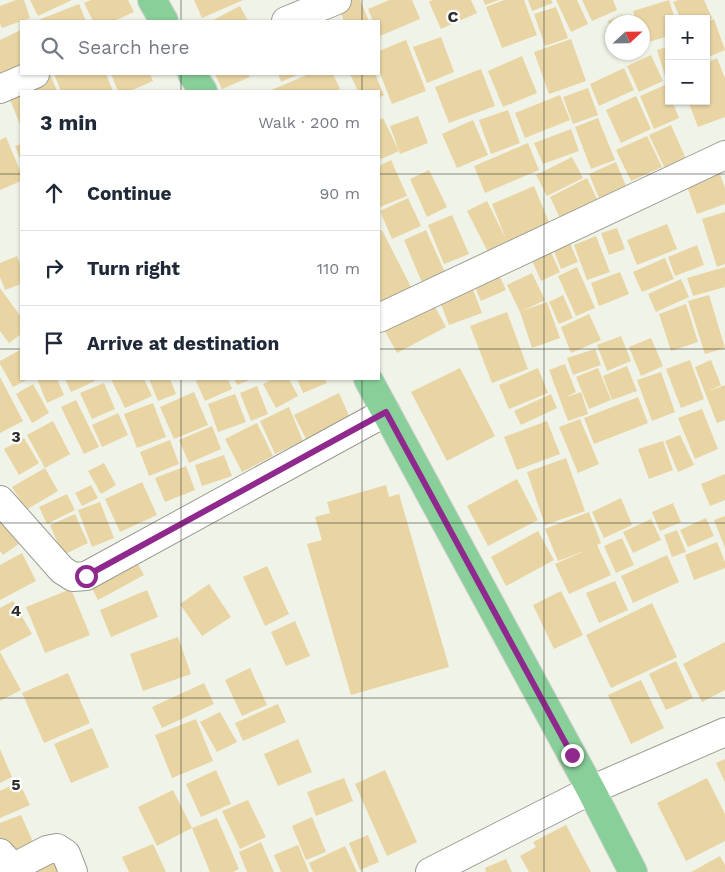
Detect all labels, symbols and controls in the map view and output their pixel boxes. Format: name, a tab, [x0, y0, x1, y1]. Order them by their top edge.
text: C	[448, 7, 459, 26]
north arrow	[605, 15, 650, 60]
map controls	[665, 15, 710, 105]
button: +	[665, 15, 710, 60]
search box	[20, 20, 380, 75]
icon: search	[38, 34, 66, 62]
text: Search here	[78, 36, 189, 59]
button: −	[665, 60, 710, 105]
text: 3 min	[40, 110, 97, 135]
text: Walk · 200 m	[258, 113, 360, 132]
icon: ahead	[40, 179, 68, 207]
text: Continue	[87, 182, 171, 205]
text: 90 m	[319, 184, 360, 203]
icon: right	[40, 254, 68, 282]
text: Turn right	[87, 257, 180, 280]
text: 110 m	[317, 259, 360, 278]
icon: arrive	[40, 329, 68, 357]
text: Arrive at destination	[87, 332, 279, 355]
text: 3	[11, 427, 21, 446]
route start	[75, 565, 98, 588]
text: 4	[11, 601, 21, 620]
route end	[561, 744, 584, 767]
text: 5	[11, 775, 21, 794]

